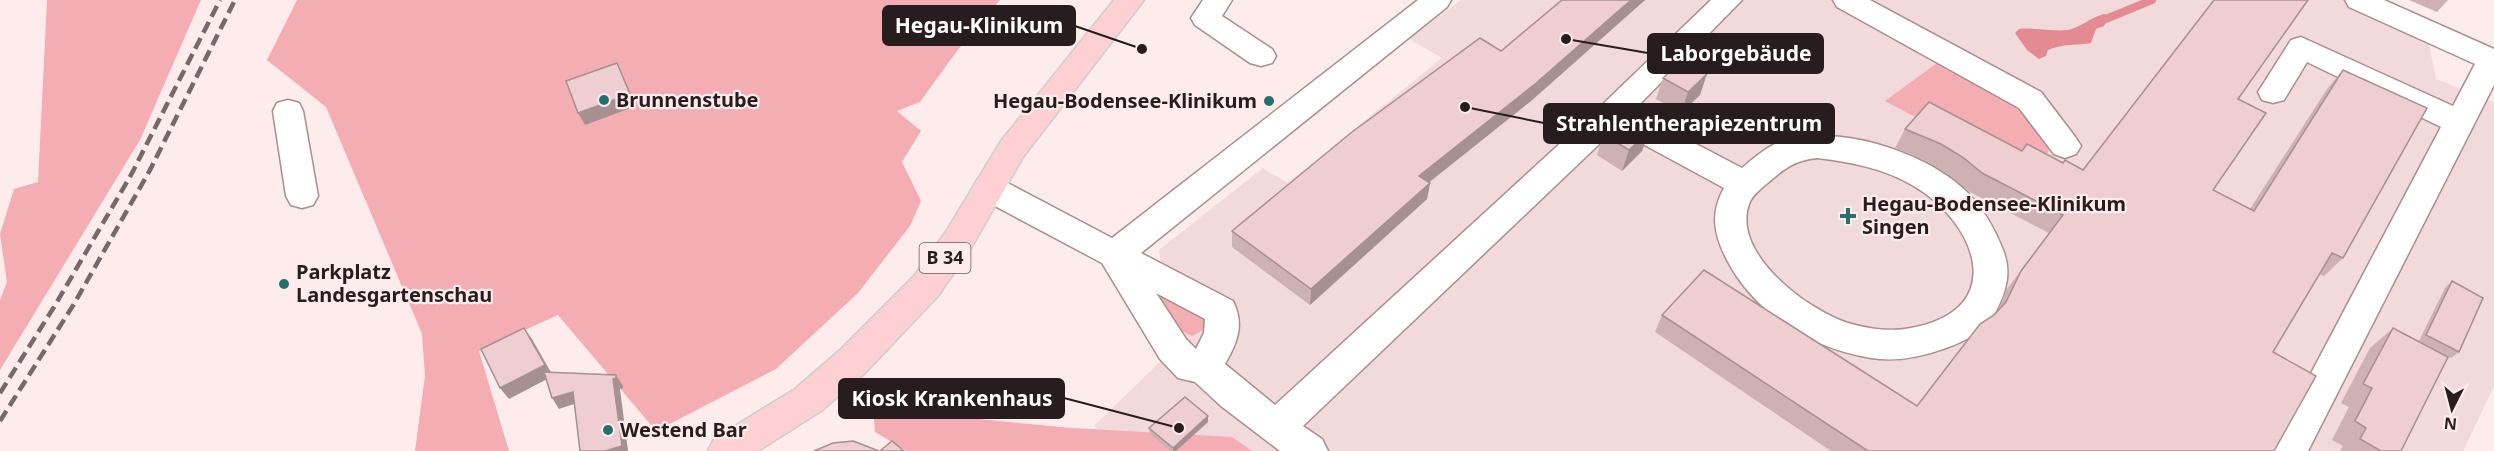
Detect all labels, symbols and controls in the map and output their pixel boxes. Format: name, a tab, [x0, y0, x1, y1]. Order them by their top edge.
callout: Hegau-Klinikum	[883, 6, 1075, 45]
text: Hegau-Klinikum	[895, 11, 1063, 39]
callout: Laborgebäude	[1648, 34, 1823, 73]
text: Laborgebäude	[1660, 39, 1812, 67]
place label: Brunnenstube	[616, 86, 759, 113]
place label: Hegau-Bodensee-Klinikum	[993, 87, 1257, 114]
marker: Brunnenstube	[597, 93, 611, 107]
marker: Hegau-Bodensee-Klinikum	[1262, 94, 1276, 108]
callout: Strahlentherapiezentrum	[1544, 104, 1834, 143]
text: Strahlentherapiezentrum	[1556, 109, 1822, 137]
place label: Hegau-Bodensee-Klinikum Singen	[1862, 190, 2126, 240]
marker: Hegau-Bodensee-Klinikum Singen	[1839, 207, 1857, 225]
road number: B 34	[920, 243, 970, 273]
place label: Parkplatz Landesgartenschau	[296, 258, 492, 308]
marker: Parkplatz Landesgartenschau	[277, 277, 291, 291]
callout: Kiosk Krankenhaus	[839, 379, 1064, 418]
north arrow	[2422, 379, 2482, 439]
text: Kiosk Krankenhaus	[851, 384, 1053, 412]
text: N	[2443, 412, 2458, 436]
place label: Westend Bar	[620, 416, 747, 443]
marker: Westend Bar	[601, 423, 615, 437]

